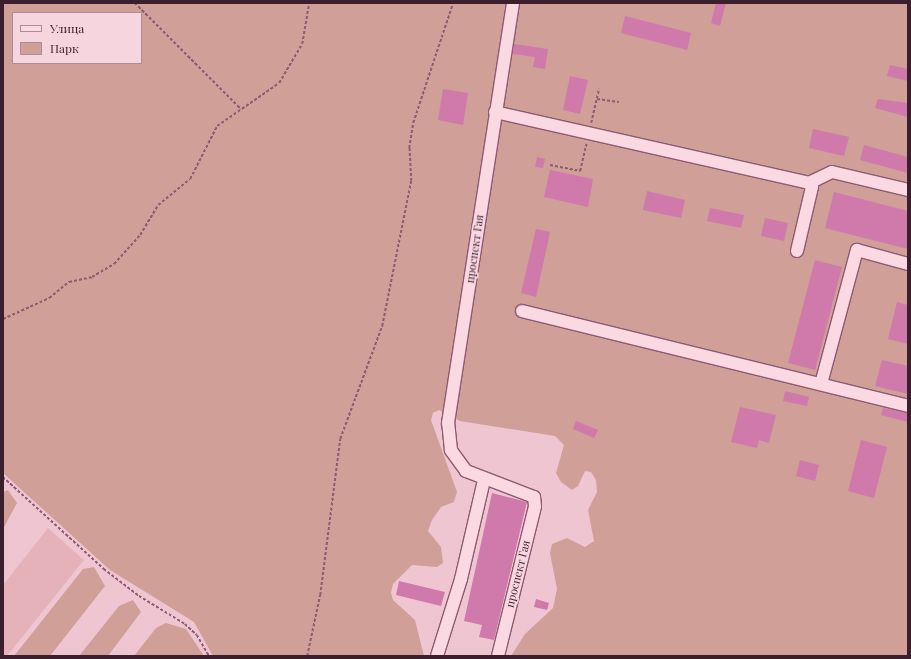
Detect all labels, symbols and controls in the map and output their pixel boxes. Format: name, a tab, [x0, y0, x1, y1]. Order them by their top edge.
legend	[12, 12, 142, 64]
text: Улица	[50, 20, 84, 36]
text: Парк	[50, 40, 79, 56]
street label: проспект Гая	[464, 214, 486, 284]
street label: проспект Гая	[503, 539, 533, 609]

